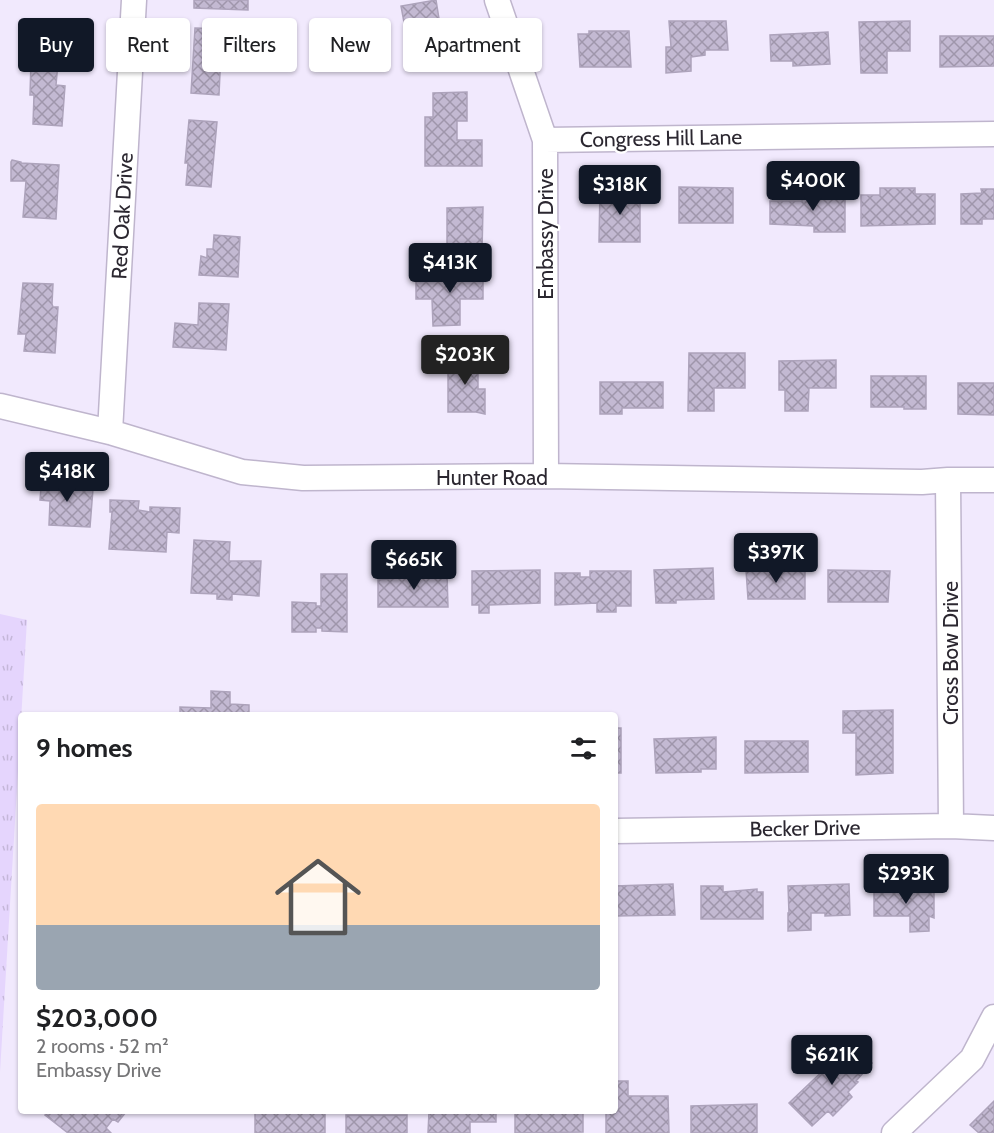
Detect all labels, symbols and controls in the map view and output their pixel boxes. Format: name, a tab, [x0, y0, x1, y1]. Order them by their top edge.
chip: Buy	[18, 18, 94, 72]
chip: Rent	[106, 18, 190, 72]
chip: Filters	[202, 18, 297, 72]
chip: New	[309, 18, 391, 72]
chip: Apartment	[403, 18, 542, 72]
street label: Congress Hill Lane	[580, 124, 743, 152]
street label: Red Oak Drive	[106, 152, 138, 280]
pin: $400K	[771, 161, 855, 212]
pin: $318K	[578, 165, 662, 216]
street label: Embassy Drive	[533, 168, 558, 300]
text: $400K	[781, 168, 845, 192]
text: $318K	[593, 172, 647, 196]
pin: $413K	[408, 243, 492, 294]
text: $413K	[423, 250, 477, 274]
pin: $203K	[423, 335, 507, 386]
text: $203K	[435, 342, 495, 366]
pin: $418K	[25, 452, 109, 503]
text: $418K	[39, 459, 95, 483]
street label: Hunter Road	[436, 465, 548, 490]
pin: $397K	[734, 533, 818, 584]
pin: $665K	[372, 540, 456, 591]
text: $397K	[748, 540, 804, 564]
text: $665K	[385, 547, 443, 571]
street label: Cross Bow Drive	[938, 581, 963, 725]
text: 9 homes	[36, 732, 133, 764]
icon: filters	[567, 732, 600, 765]
street label: Becker Drive	[749, 815, 861, 841]
icon: home	[264, 843, 372, 951]
pin: $293K	[864, 854, 948, 905]
text: $293K	[878, 861, 934, 885]
text: $203,000	[36, 1002, 158, 1034]
text: 2 rooms · 52 m²	[36, 1034, 169, 1058]
pin: $621K	[790, 1035, 874, 1086]
text: $621K	[805, 1042, 859, 1066]
text: Embassy Drive	[36, 1058, 161, 1082]

